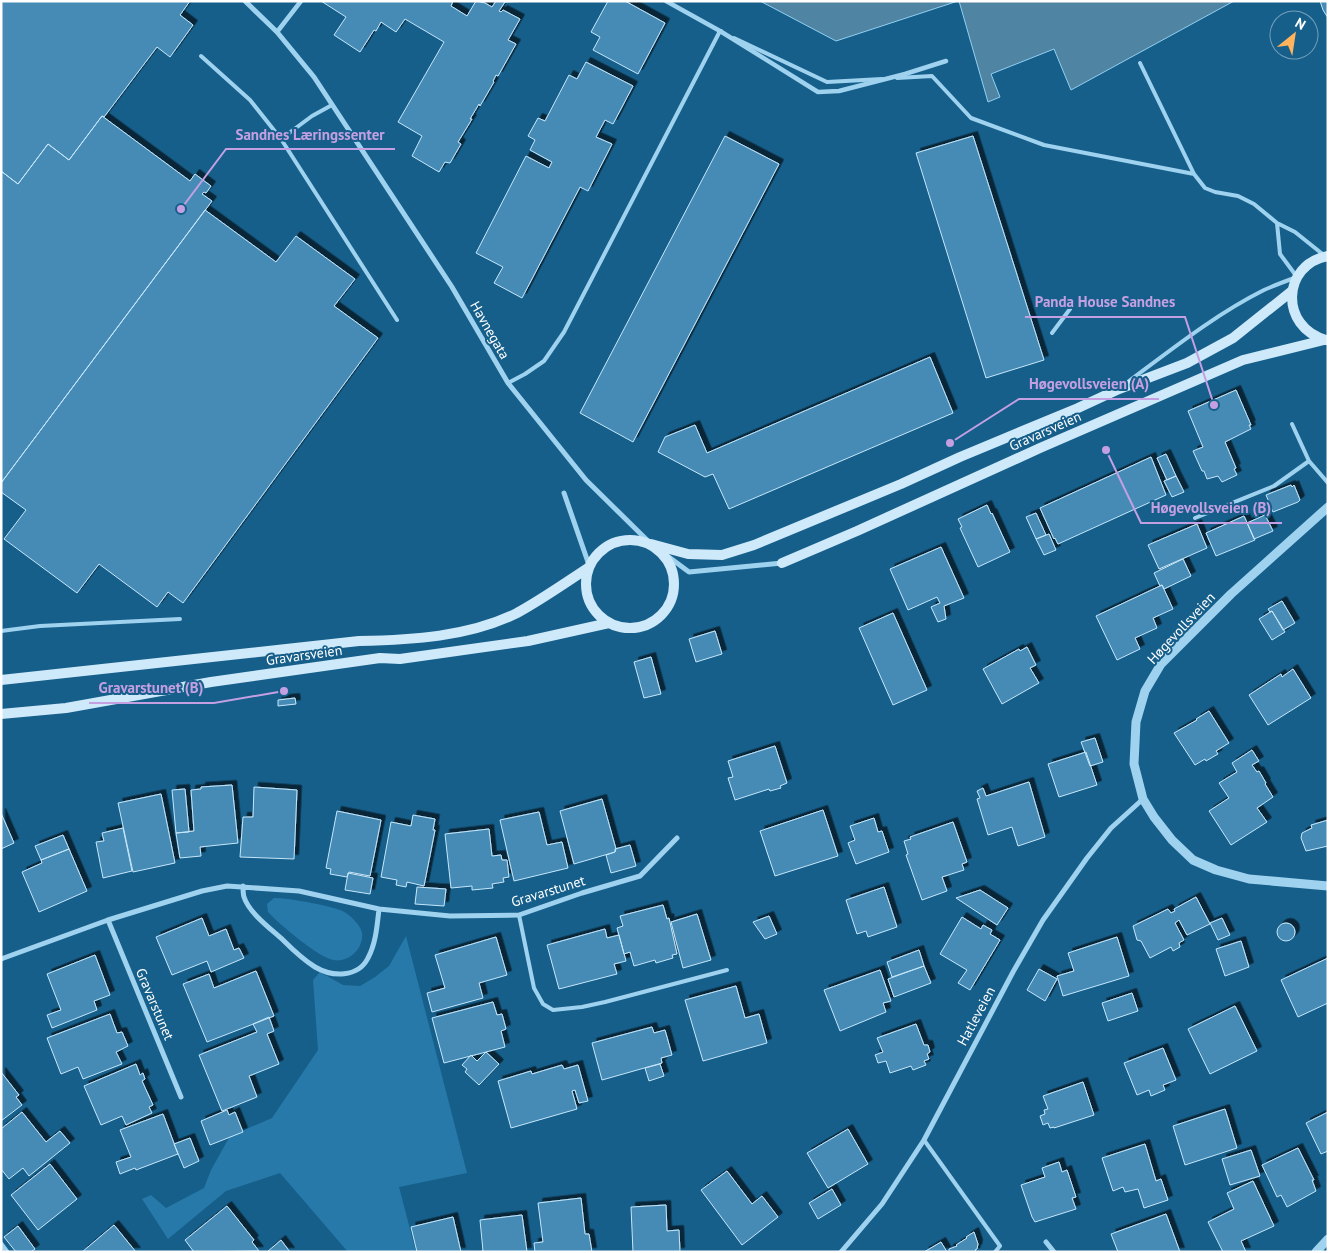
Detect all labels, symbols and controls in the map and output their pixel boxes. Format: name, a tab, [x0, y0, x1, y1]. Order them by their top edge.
north arrow	[1269, 10, 1319, 60]
text: N	[1292, 14, 1309, 34]
callout: Sandnes Læringssenter	[226, 119, 395, 149]
text: Sandnes Læringssenter	[235, 125, 385, 144]
callout: Panda House Sandnes	[1025, 287, 1185, 317]
text: Panda House Sandnes	[1035, 292, 1175, 311]
street label: Havnegata	[466, 298, 514, 362]
callout: Høgevollsveien (A)	[1019, 369, 1159, 399]
text: Høgevollsveien (A)	[1029, 374, 1149, 393]
street label: Gravarsveien	[1006, 407, 1084, 455]
callout: Høgevollsveien (B)	[1141, 493, 1282, 523]
text: Høgevollsveien (B)	[1151, 498, 1271, 517]
street label: Høgevollsveien	[1143, 588, 1219, 668]
street label: Gravarsveien	[265, 641, 343, 669]
callout: Gravarstunet (B)	[89, 673, 214, 703]
text: Gravarstunet (B)	[99, 678, 203, 697]
street label: Gravarstunet	[509, 871, 587, 911]
street label: Gravarstunet	[132, 965, 178, 1043]
street label: Hatleveien	[953, 983, 999, 1049]

